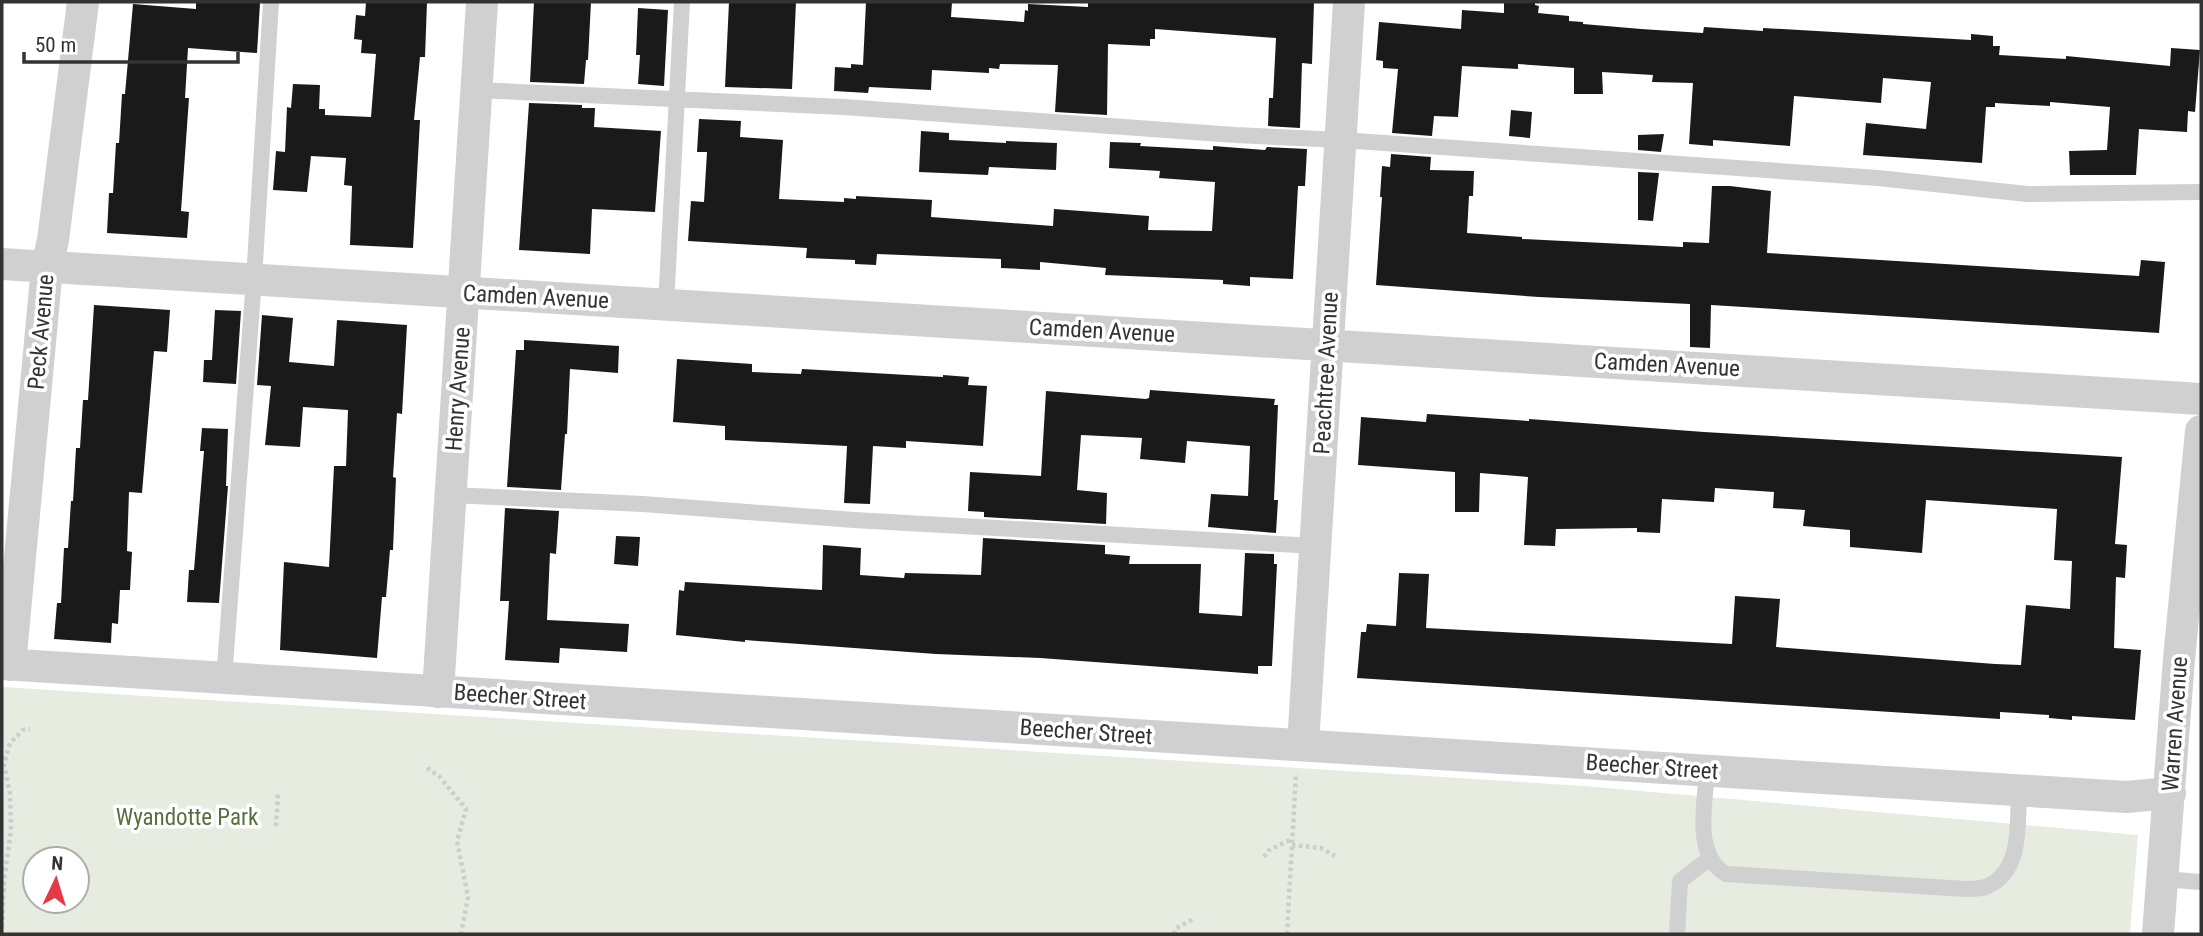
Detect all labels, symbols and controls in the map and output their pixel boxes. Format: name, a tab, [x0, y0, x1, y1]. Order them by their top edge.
scale bar	[24, 21, 238, 65]
text: 50 m	[35, 33, 76, 57]
street label: Peck Avenue	[23, 273, 59, 391]
street label: Camden Avenue	[462, 280, 610, 314]
street label: Peachtree Avenue	[1308, 291, 1344, 455]
street label: Camden Avenue	[1028, 314, 1176, 348]
street label: Henry Avenue	[440, 326, 476, 452]
street label: Camden Avenue	[1593, 348, 1741, 382]
street label: Warren Avenue	[2157, 656, 2193, 792]
street label: Beecher Street	[453, 679, 587, 715]
street label: Beecher Street	[1019, 714, 1153, 750]
street label: Beecher Street	[1585, 749, 1719, 785]
park label: Wyandotte Park	[116, 804, 259, 831]
north arrow	[21, 845, 91, 915]
text: N	[51, 852, 64, 875]

